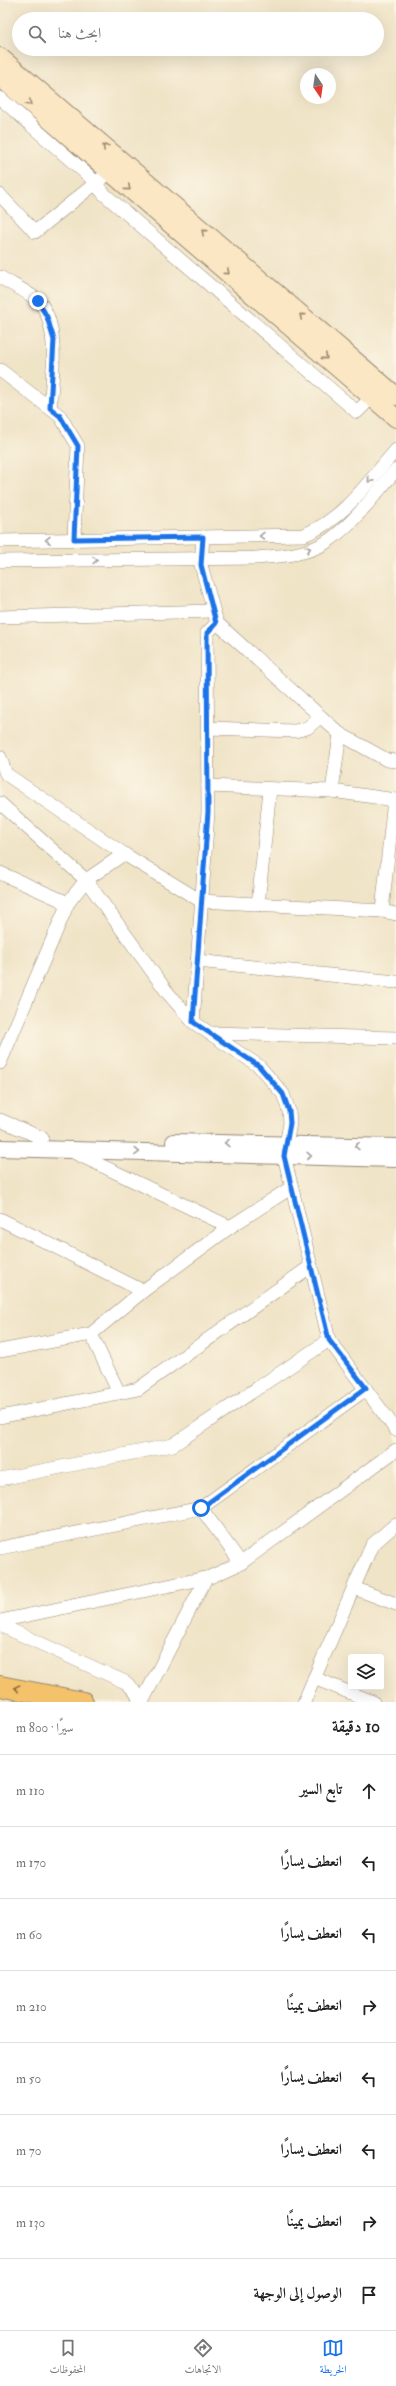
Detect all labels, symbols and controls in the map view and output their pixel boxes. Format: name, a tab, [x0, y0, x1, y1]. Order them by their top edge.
search box	[12, 12, 384, 56]
icon: search	[26, 23, 48, 45]
text: ابحث هنا	[58, 24, 101, 43]
north arrow	[300, 68, 336, 104]
one-way arrow	[25, 98, 32, 105]
one-way arrow	[103, 144, 110, 151]
one-way arrow	[123, 183, 131, 190]
one-way arrow	[201, 229, 208, 236]
one-way arrow	[222, 267, 230, 274]
route end	[29, 292, 47, 310]
one-way arrow	[300, 314, 307, 321]
one-way arrow	[321, 352, 328, 359]
one-way arrow	[368, 475, 375, 482]
one-way arrow	[259, 532, 265, 540]
one-way arrow	[45, 536, 51, 544]
one-way arrow	[304, 546, 311, 554]
one-way arrow	[92, 556, 98, 564]
one-way arrow	[224, 1139, 230, 1147]
one-way arrow	[354, 1142, 360, 1150]
one-way arrow	[134, 1147, 140, 1156]
one-way arrow	[306, 1152, 312, 1160]
route start	[192, 1499, 210, 1517]
map controls	[348, 1654, 384, 1690]
button: layers	[348, 1654, 384, 1690]
one-way arrow	[14, 1684, 21, 1692]
text: 10 دقيقة	[332, 1716, 380, 1737]
text: سيرًا · 800 m	[16, 1720, 74, 1736]
text: تابع السير	[300, 1780, 342, 1799]
icon: ahead	[358, 1780, 380, 1802]
text: 110 m	[16, 1783, 45, 1799]
text: انعطف يسارًا	[281, 1852, 342, 1871]
icon: left	[358, 1852, 380, 1874]
text: 170 m	[16, 1855, 46, 1871]
text: انعطف يسارًا	[281, 1924, 342, 1943]
icon: left	[358, 1924, 380, 1946]
text: 60 m	[16, 1927, 42, 1943]
text: انعطف يمينًا	[287, 1996, 342, 2015]
icon: right	[358, 1996, 380, 2018]
text: 210 m	[16, 1999, 47, 2015]
text: انعطف يسارًا	[281, 2068, 342, 2087]
icon: left	[358, 2068, 380, 2090]
text: 50 m	[16, 2071, 41, 2087]
text: انعطف يسارًا	[281, 2140, 342, 2159]
icon: left	[358, 2140, 380, 2162]
text: 70 m	[16, 2143, 41, 2159]
text: انعطف يمينًا	[287, 2212, 342, 2231]
icon: right	[358, 2212, 380, 2234]
text: 130 m	[16, 2215, 45, 2231]
text: الوصول إلى الوجهة	[254, 2284, 342, 2303]
icon: arrive	[358, 2284, 380, 2306]
tab: المحفوظات	[49, 2337, 86, 2380]
tab: الاتجاهات	[184, 2337, 221, 2380]
tab: الخريطة	[320, 2337, 347, 2380]

